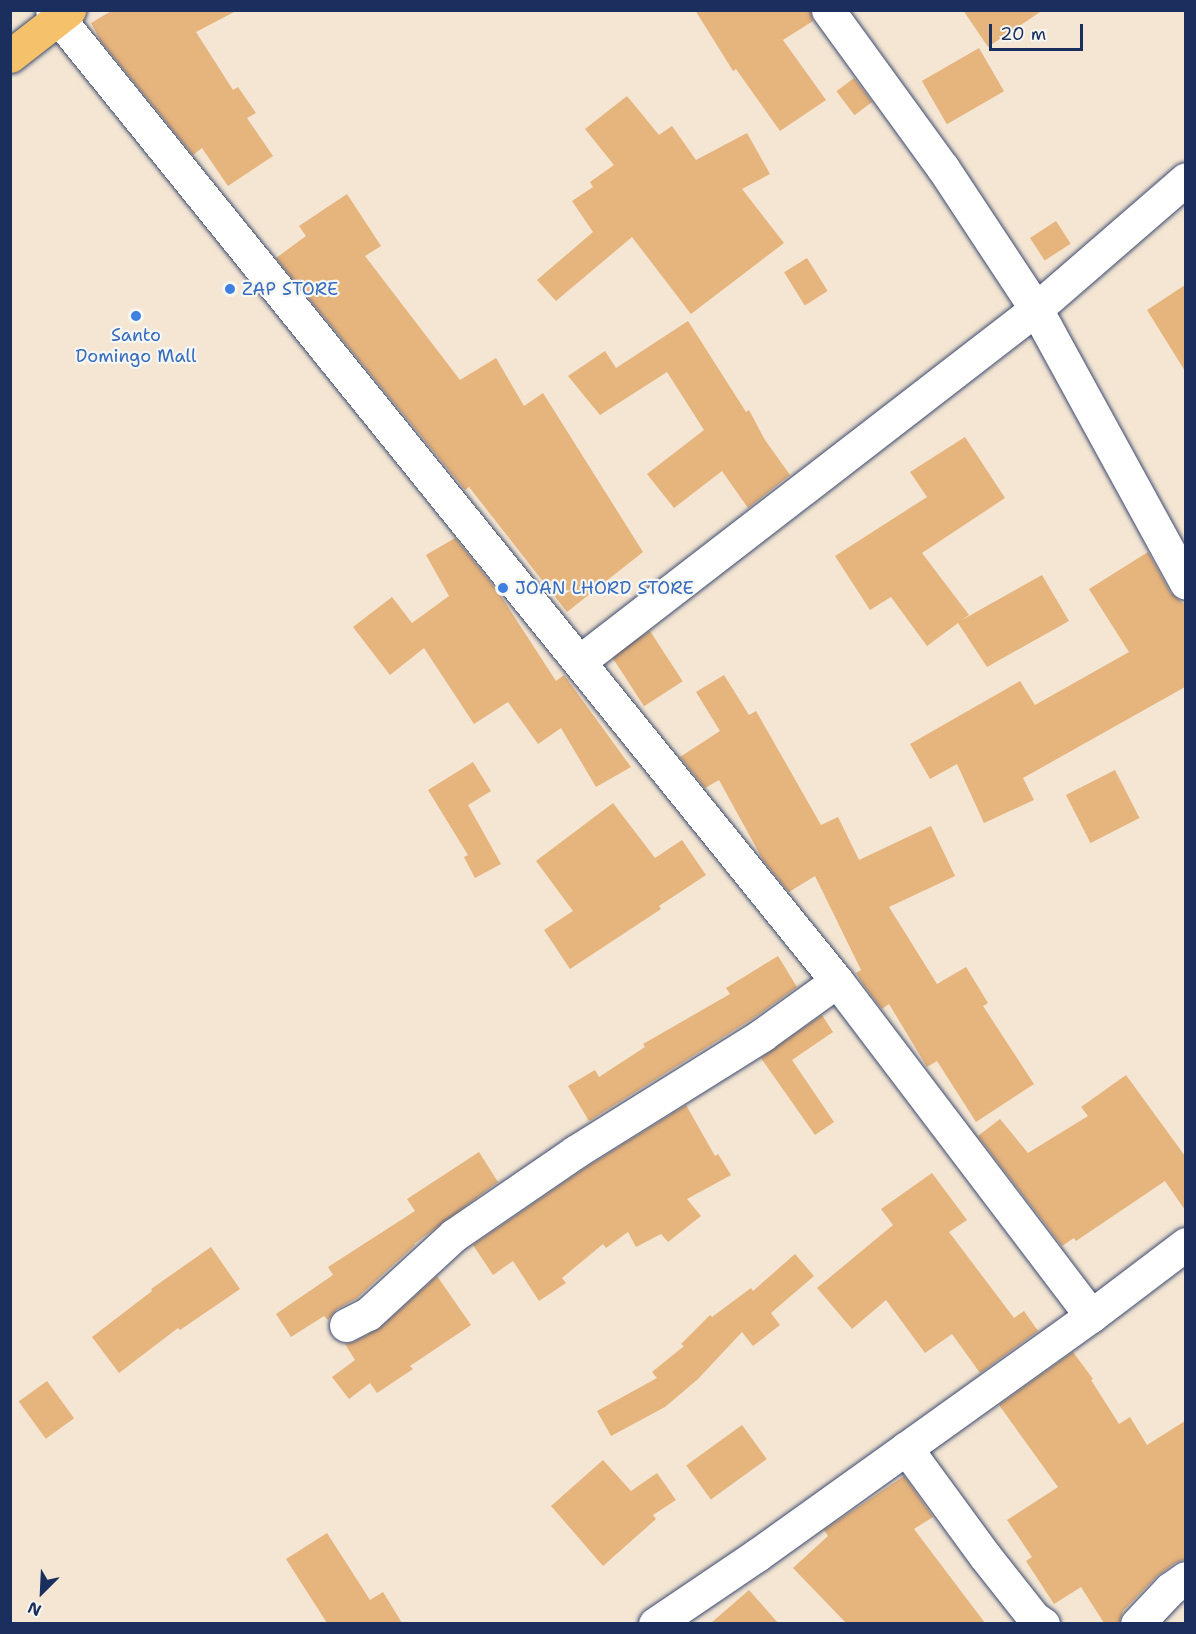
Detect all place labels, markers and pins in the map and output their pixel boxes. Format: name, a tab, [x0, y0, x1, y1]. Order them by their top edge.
place label: ZAP STORE	[242, 278, 338, 300]
marker: ZAP STORE	[223, 282, 237, 296]
marker: Santo Domingo Mall	[129, 309, 143, 323]
place label: Santo Domingo Mall	[76, 325, 196, 368]
place label: JOAN LHORD STORE	[515, 577, 694, 599]
marker: JOAN LHORD STORE	[496, 581, 510, 595]

